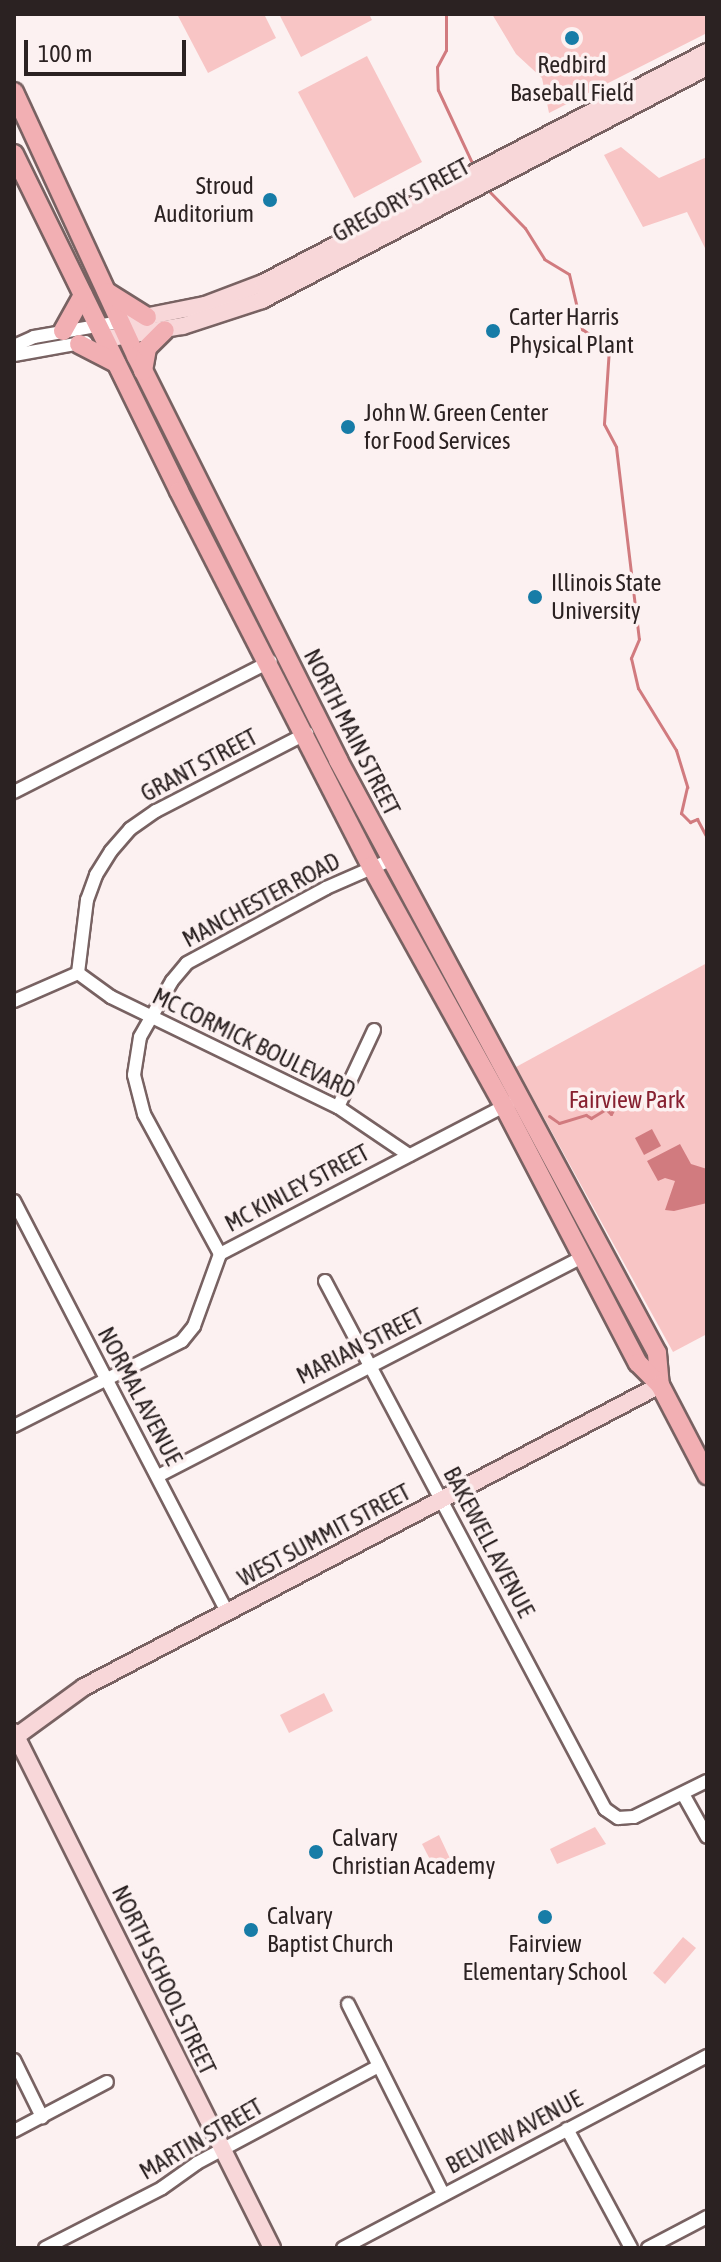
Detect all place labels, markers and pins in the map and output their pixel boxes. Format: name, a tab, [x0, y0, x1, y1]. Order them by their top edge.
marker: Redbird Baseball Field	[563, 29, 581, 47]
place label: Redbird Baseball Field	[510, 51, 634, 107]
place label: Stroud Auditorium	[154, 172, 254, 228]
marker: Stroud Auditorium	[261, 191, 279, 209]
place label: Carter Harris Physical Plant	[509, 303, 634, 359]
marker: Carter Harris Physical Plant	[484, 322, 502, 340]
place label: John W. Green Center for Food Services	[364, 399, 548, 455]
marker: John W. Green Center for Food Services	[339, 418, 357, 436]
place label: Illinois State University	[551, 569, 661, 625]
marker: Illinois State University	[526, 588, 544, 606]
place label: Calvary Christian Academy	[332, 1824, 495, 1880]
marker: Calvary Christian Academy	[307, 1843, 325, 1861]
place label: Calvary Baptist Church	[267, 1902, 394, 1958]
marker: Fairview Elementary School	[536, 1908, 554, 1926]
marker: Calvary Baptist Church	[242, 1921, 260, 1939]
place label: Fairview Elementary School	[463, 1930, 627, 1986]

